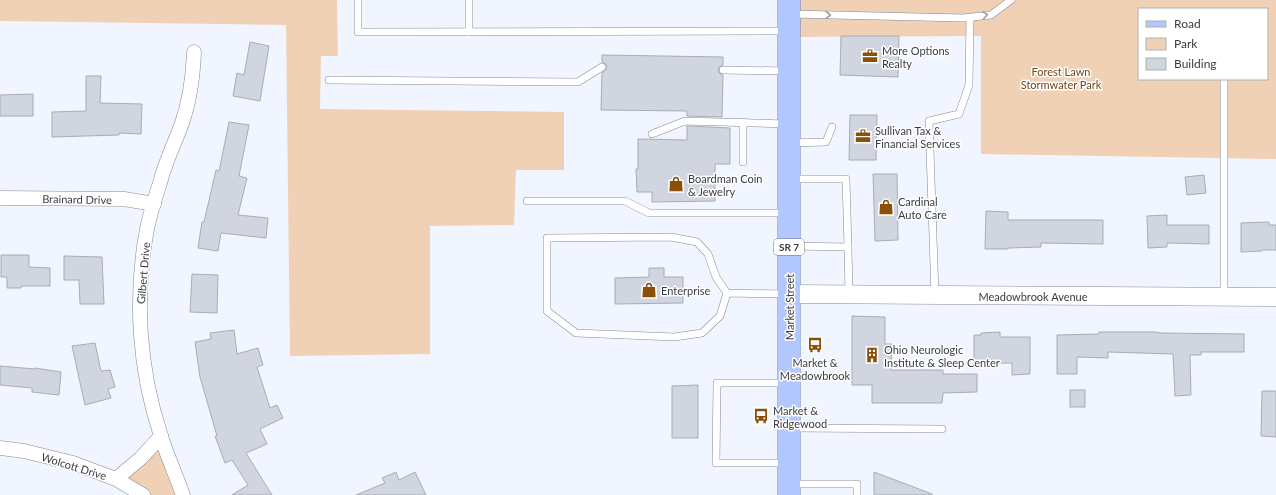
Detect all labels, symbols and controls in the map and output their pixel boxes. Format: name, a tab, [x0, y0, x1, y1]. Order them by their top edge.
legend	[1138, 8, 1268, 80]
one-way arrow	[825, 11, 831, 20]
one-way arrow	[982, 11, 988, 20]
text: Road	[1174, 16, 1201, 31]
text: Park	[1174, 36, 1198, 51]
place label: More Options Realty	[882, 44, 950, 70]
office icon: More Options Realty	[861, 47, 879, 65]
text: Building	[1174, 56, 1217, 71]
park label: Forest Lawn Stormwater Park	[1021, 65, 1102, 91]
place label: Sullivan Tax & Financial Services	[875, 124, 960, 150]
office icon: Sullivan Tax & Financial Services	[854, 127, 872, 145]
place label: Boardman Coin & Jewelry	[688, 172, 762, 198]
shop icon: Boardman Coin & Jewelry	[667, 175, 685, 193]
street label: Brainard Drive	[42, 192, 112, 206]
place label: Cardinal Auto Care	[898, 195, 947, 221]
shop icon: Cardinal Auto Care	[877, 198, 895, 216]
road number: SR 7	[774, 239, 804, 255]
street label: Gilbert Drive	[134, 241, 152, 305]
street label: Market Street	[783, 274, 796, 340]
shop icon: Enterprise	[640, 281, 658, 299]
place label: Enterprise	[661, 284, 711, 297]
street label: Meadowbrook Avenue	[978, 290, 1088, 303]
bus stop icon: Market & Meadowbrook	[806, 336, 824, 354]
place label: Ohio Neurologic Institute & Sleep Center	[884, 343, 1000, 369]
building icon: Ohio Neurologic Institute & Sleep Center	[863, 346, 881, 364]
place label: Market & Meadowbrook	[780, 356, 851, 382]
place label: Market & Ridgewood	[773, 404, 827, 430]
bus stop icon: Market & Ridgewood	[752, 407, 770, 425]
street label: Wolcott Drive	[40, 450, 108, 482]

